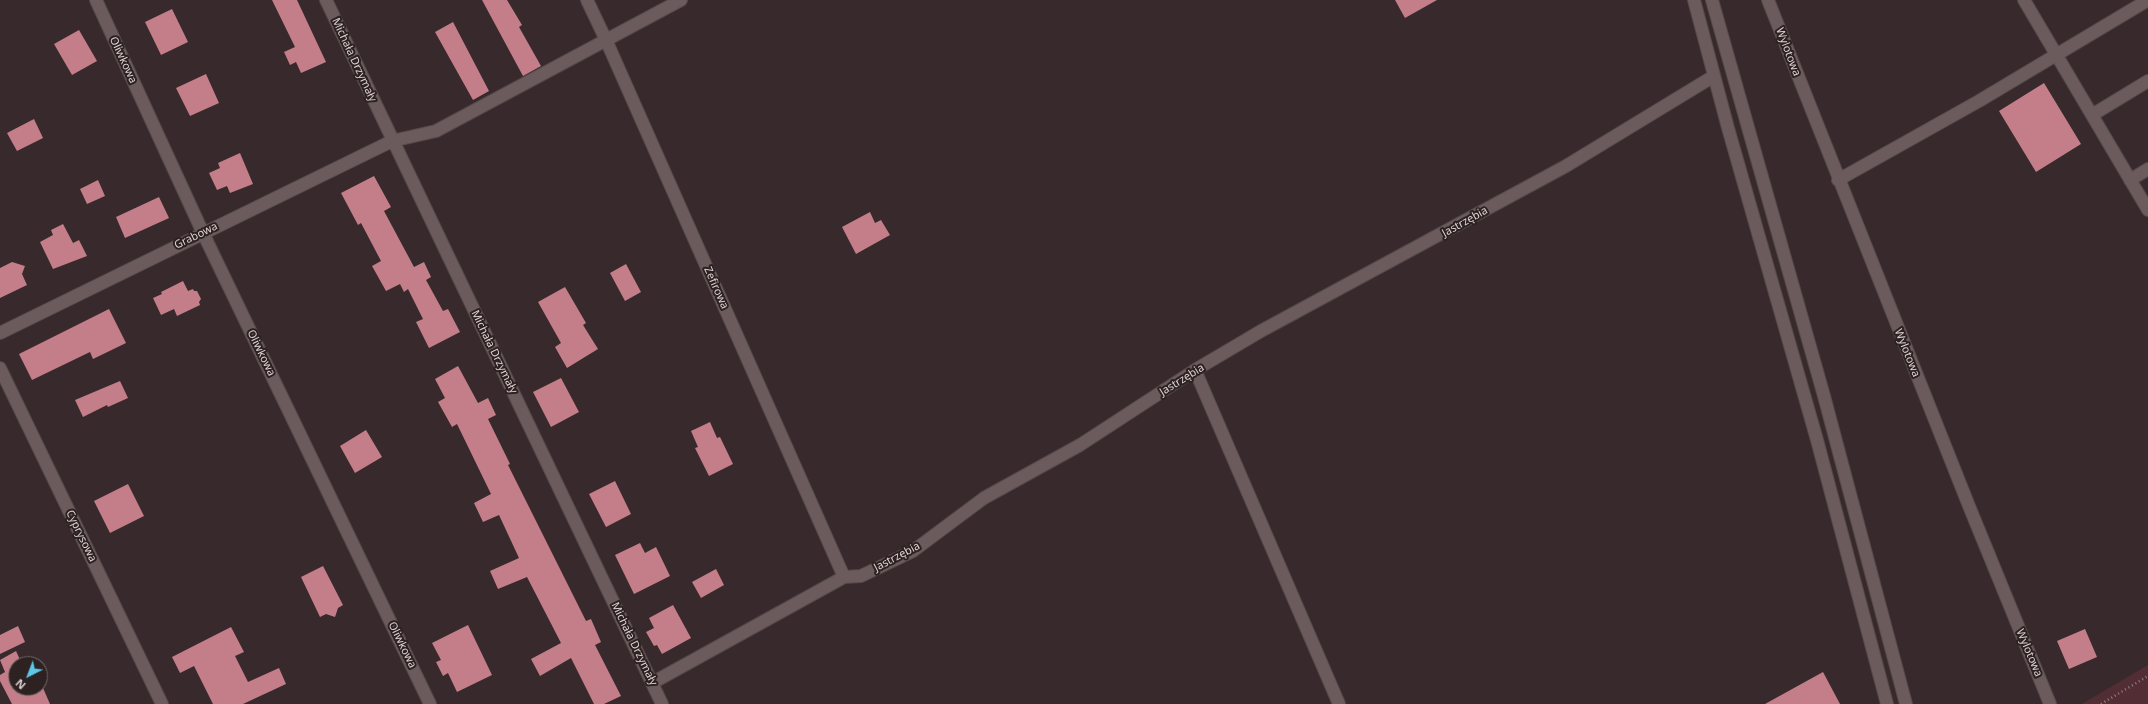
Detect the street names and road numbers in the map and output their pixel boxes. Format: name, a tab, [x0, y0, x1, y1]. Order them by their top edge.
street label: Michała Drzymały	[329, 16, 379, 104]
street label: Wylotowa	[1773, 26, 1803, 78]
street label: Oliwkowa	[106, 35, 140, 85]
street label: Jastrzębia	[1440, 204, 1490, 240]
street label: Grabowa	[172, 220, 220, 252]
street label: Zefirowa	[701, 265, 731, 311]
street label: Michała Drzymały	[468, 308, 520, 396]
street label: Wylotowa	[1891, 327, 1923, 379]
street label: Oliwkowa	[244, 328, 278, 378]
street label: Jastrzębia	[1157, 361, 1207, 399]
street label: Cyprysowa	[63, 508, 99, 564]
street label: Jastrzębia	[872, 539, 922, 575]
street label: Michała Drzymały	[608, 600, 660, 688]
street label: Oliwkowa	[385, 620, 419, 670]
street label: Wylotowa	[2013, 627, 2045, 679]

